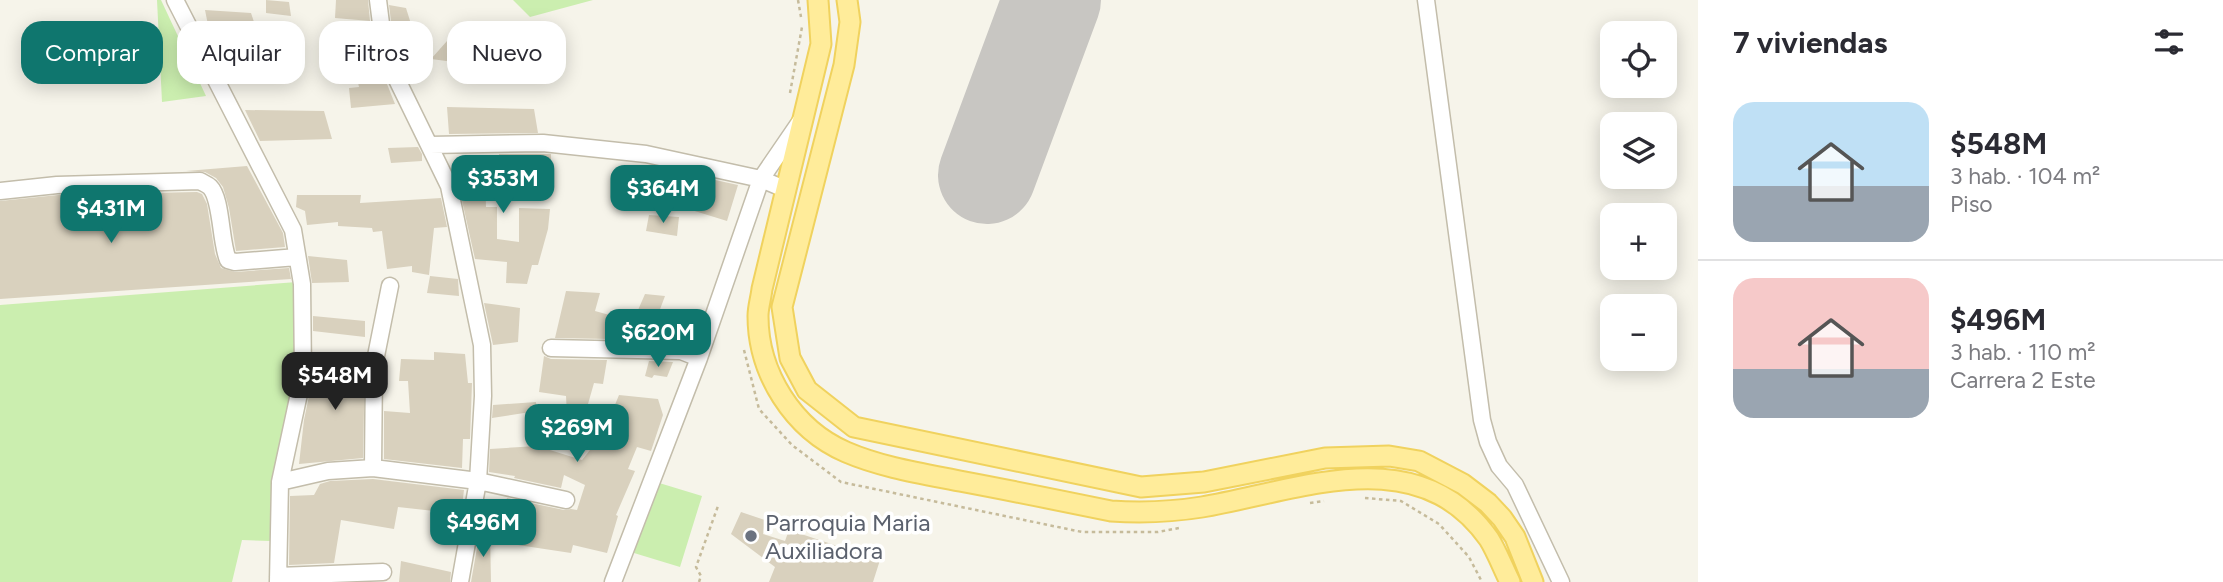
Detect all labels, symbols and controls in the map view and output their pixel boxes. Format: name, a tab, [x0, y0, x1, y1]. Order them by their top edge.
chip: Comprar	[21, 21, 163, 84]
chip: Alquilar	[177, 21, 305, 84]
chip: Filtros	[319, 21, 433, 84]
chip: Nuevo	[447, 21, 566, 84]
map controls	[1600, 21, 1677, 371]
button: locate	[1600, 21, 1677, 98]
icon: filters	[2150, 23, 2188, 61]
text: 7 viviendas	[1733, 24, 1887, 61]
button: layers	[1600, 112, 1677, 189]
text: $548M	[1950, 125, 2047, 162]
icon: home	[1789, 130, 1873, 214]
pin: $353M	[454, 156, 552, 215]
text: 3 hab. · 104 m²	[1950, 162, 2100, 190]
text: $353M	[467, 164, 539, 192]
pin: $364M	[614, 166, 712, 225]
text: $364M	[626, 174, 700, 202]
pin: $431M	[62, 186, 160, 245]
text: Piso	[1950, 190, 1993, 218]
text: $431M	[76, 194, 146, 222]
button: +	[1600, 203, 1677, 280]
button: −	[1600, 294, 1677, 371]
text: $496M	[1950, 301, 2046, 338]
icon: home	[1789, 306, 1873, 390]
pin: $620M	[609, 310, 707, 369]
text: $620M	[621, 318, 695, 346]
text: 3 hab. · 110 m²	[1950, 338, 2096, 366]
pin: $548M	[286, 352, 384, 412]
text: $548M	[298, 361, 372, 389]
text: Carrera 2 Este	[1950, 366, 2096, 394]
pin: $269M	[528, 405, 626, 464]
text: $269M	[541, 413, 613, 441]
pin: $496M	[434, 500, 532, 559]
text: $496M	[446, 508, 520, 536]
place label: Parroquia Maria Auxiliadora	[765, 508, 931, 565]
marker: Parroquia Maria Auxiliadora	[743, 528, 759, 544]

